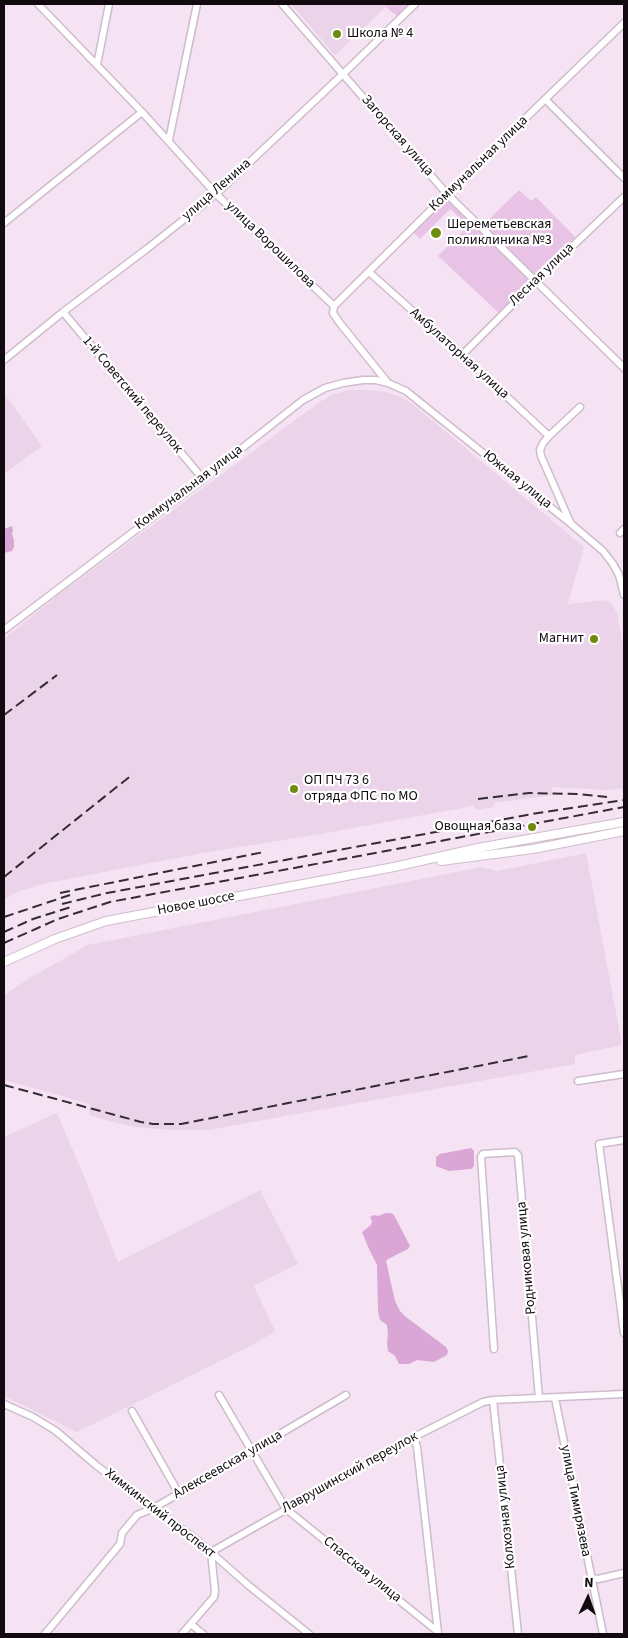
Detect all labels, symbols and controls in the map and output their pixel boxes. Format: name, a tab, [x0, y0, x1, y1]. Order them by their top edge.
place label: Школа № 4	[347, 26, 413, 42]
marker: Школа № 4	[331, 28, 343, 40]
street label: Загорская улица	[357, 92, 437, 180]
street label: Коммунальная улица	[426, 113, 532, 215]
street label: улица Ленина	[179, 155, 255, 225]
street label: улица Ворошилова	[222, 198, 318, 292]
place label: Шереметьевская поликлиника №3	[447, 217, 552, 250]
marker: Шереметьевская поликлиника №3	[429, 226, 443, 240]
street label: Лесная улица	[506, 240, 578, 310]
street label: Амбулаторная улица	[406, 305, 512, 403]
street label: 1-й Советский переулок	[78, 333, 186, 457]
street label: Коммунальная улица	[132, 442, 246, 534]
street label: Южная улица	[479, 447, 555, 513]
place label: Магнит	[539, 631, 584, 647]
marker: Магнит	[588, 633, 600, 645]
place label: ОП ПЧ 73 6 отряда ФПС по МО	[304, 773, 418, 806]
marker: ОП ПЧ 73 6 отряда ФПС по МО	[288, 783, 300, 795]
place label: Овощная база	[434, 819, 522, 835]
marker: Овощная база	[526, 821, 538, 833]
street label: Новое шоссе	[156, 888, 236, 920]
street label: Родниковая улица	[514, 1201, 540, 1315]
street label: Алексеевская улица	[171, 1427, 285, 1503]
street label: Лаврушинский переулок	[279, 1428, 421, 1518]
street label: улица Тимирязева	[556, 1444, 594, 1558]
street label: Колхозная улица	[492, 1464, 520, 1570]
street label: Химкинский проспект	[101, 1466, 219, 1562]
street label: Спасская улица	[319, 1533, 405, 1607]
north arrow	[563, 1573, 613, 1623]
text: N	[584, 1573, 594, 1593]

